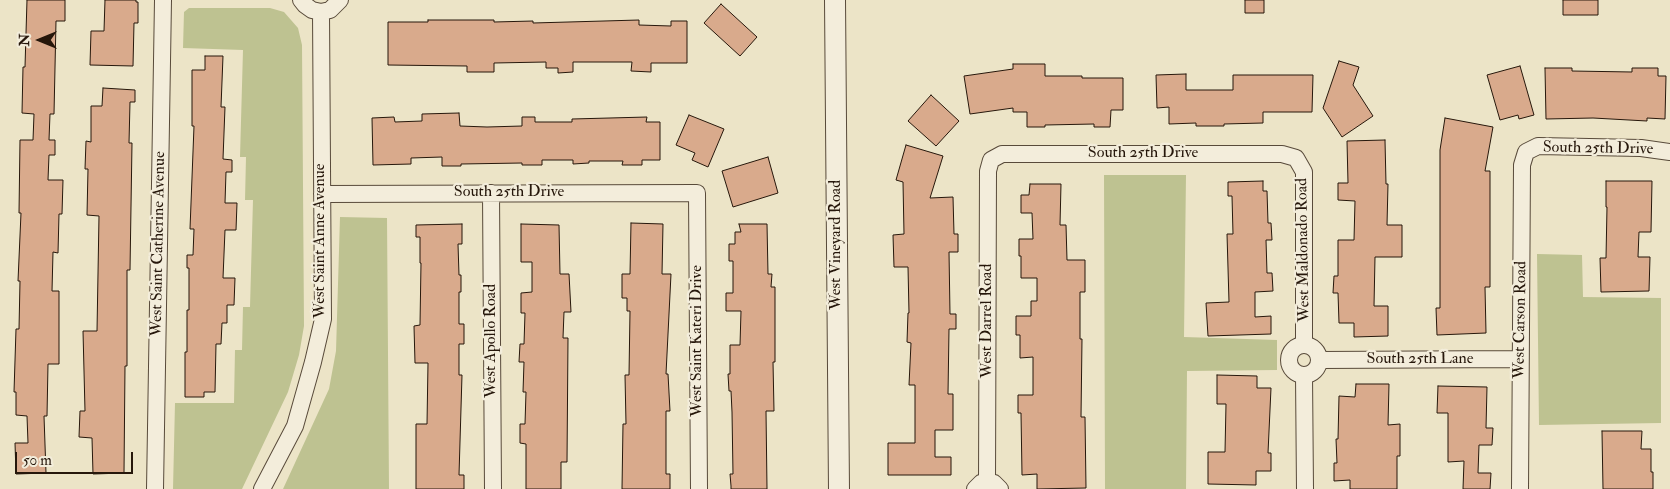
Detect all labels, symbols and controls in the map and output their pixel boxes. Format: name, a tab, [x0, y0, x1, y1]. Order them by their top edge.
north arrow	[15, 15, 65, 65]
text: N	[16, 34, 33, 46]
street label: South 25th Drive	[1543, 138, 1653, 160]
street label: South 25th Drive	[1088, 144, 1198, 164]
street label: West Saint Catherine Avenue	[148, 151, 170, 337]
street label: West Saint Anne Avenue	[311, 163, 331, 319]
street label: West Maldonado Road	[1293, 178, 1315, 322]
street label: West Vineyard Road	[827, 180, 847, 310]
street label: South 25th Drive	[454, 183, 564, 203]
street label: West Carson Road	[1510, 261, 1532, 379]
street label: West Darrel Road	[978, 264, 998, 378]
street label: West Saint Kateri Drive	[688, 265, 708, 417]
street label: West Apollo Road	[482, 284, 502, 398]
street label: South 25th Lane	[1367, 350, 1473, 370]
scale bar	[18, 442, 135, 474]
text: 50 m	[23, 451, 52, 470]

